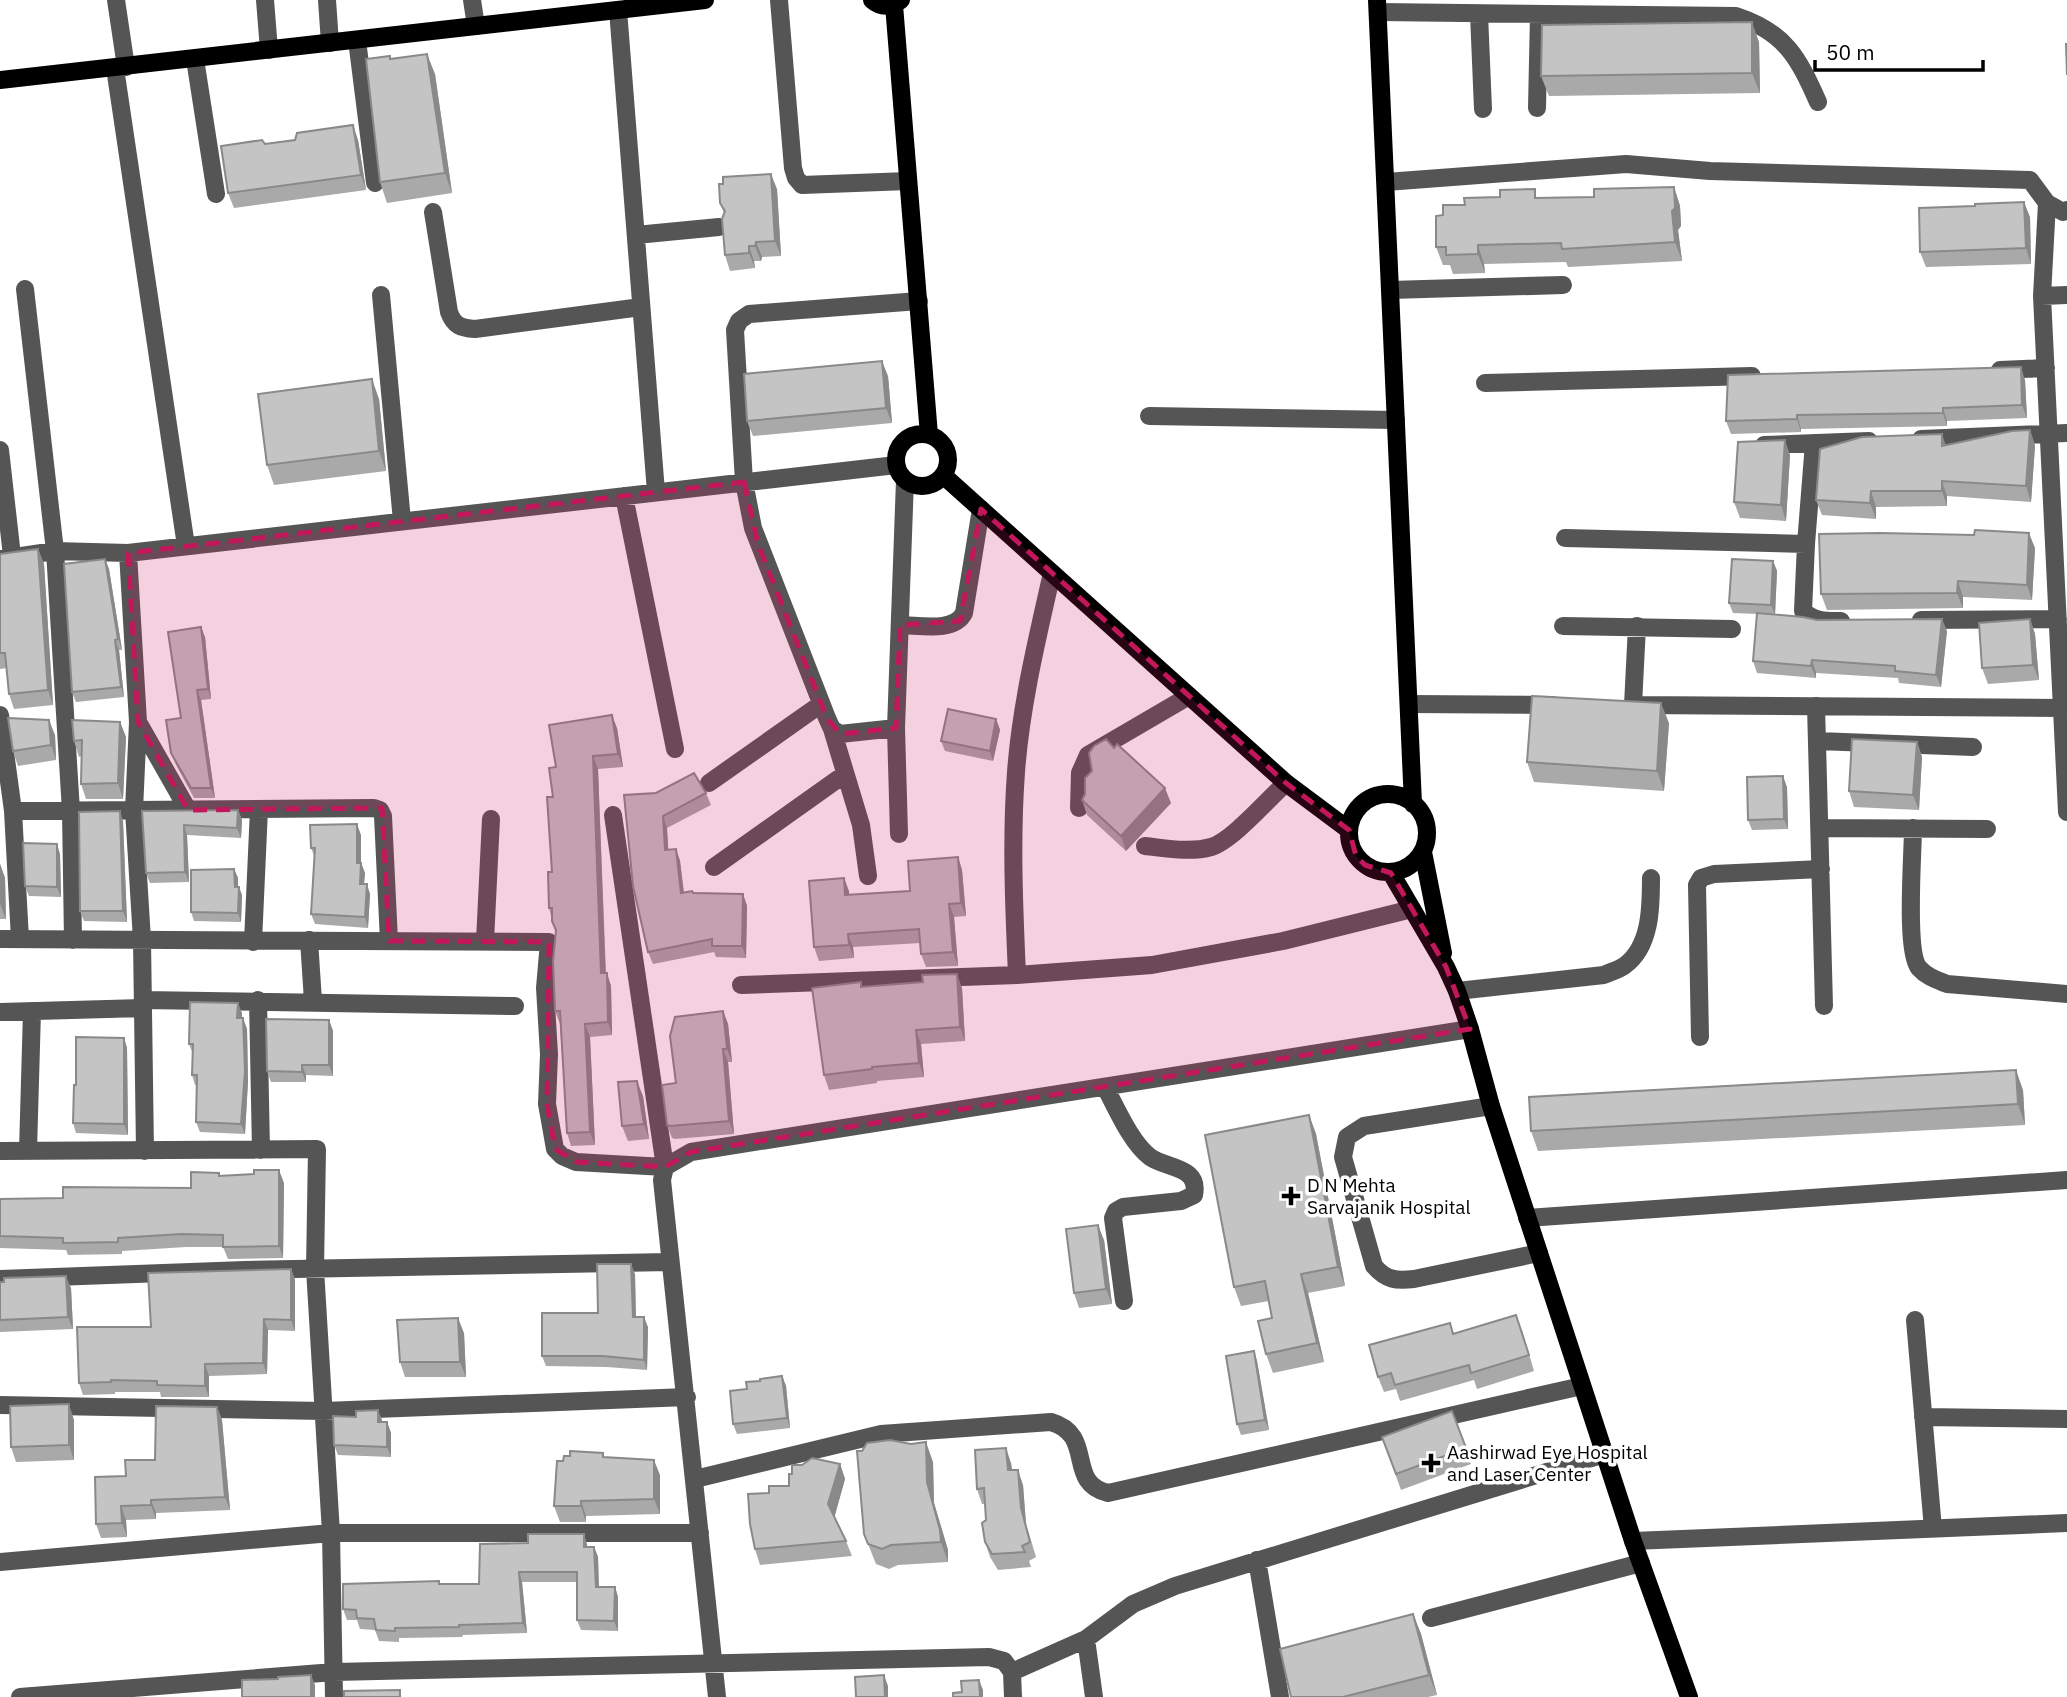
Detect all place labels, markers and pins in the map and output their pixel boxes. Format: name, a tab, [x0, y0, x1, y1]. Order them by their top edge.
place label: D N Mehta Sarvajanik Hospital	[1307, 1173, 1471, 1219]
marker: D N Mehta Sarvajanik Hospital	[1281, 1186, 1301, 1206]
place label: Aashirwad Eye Hospital and Laser Center	[1447, 1440, 1648, 1486]
marker: Aashirwad Eye Hospital and Laser Center	[1421, 1453, 1441, 1473]

